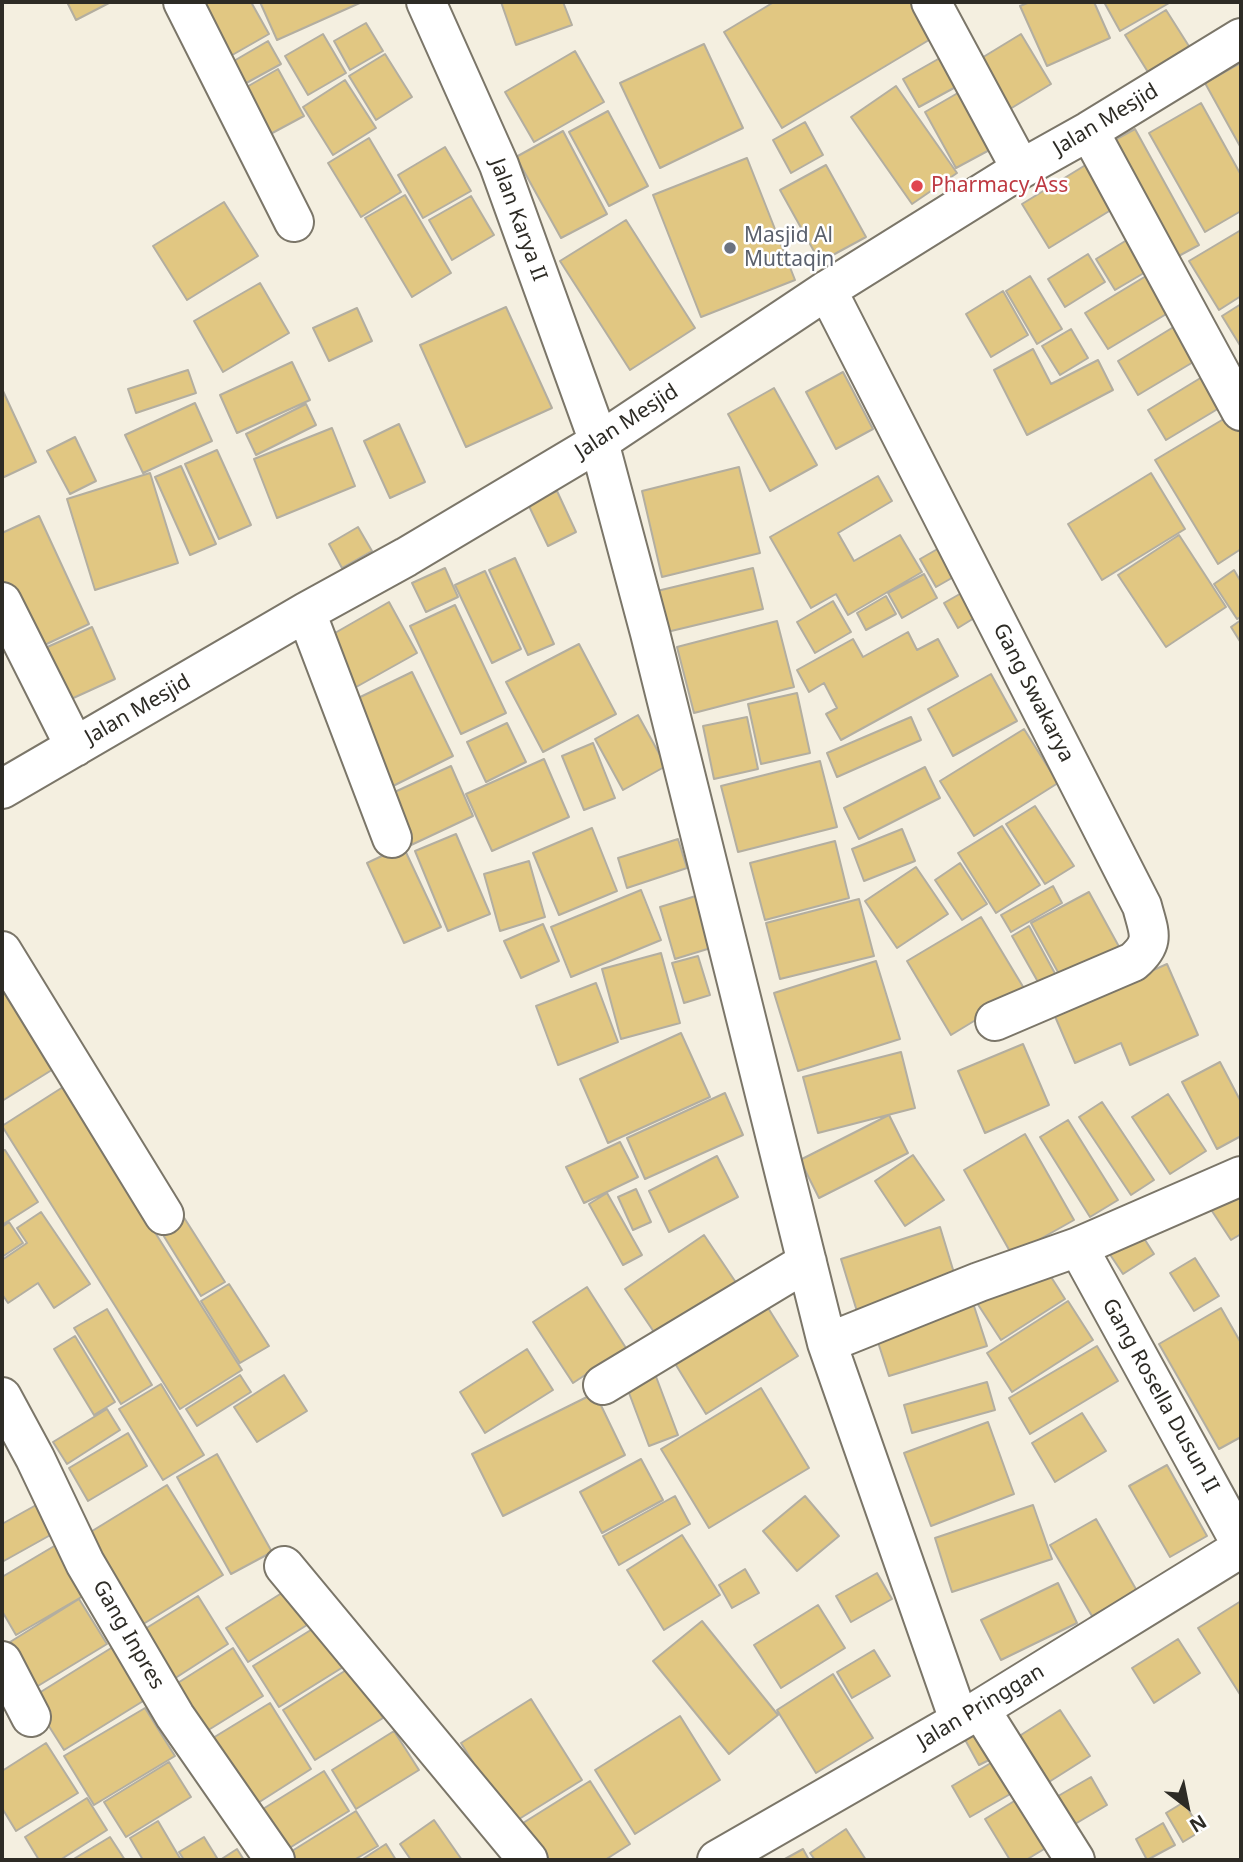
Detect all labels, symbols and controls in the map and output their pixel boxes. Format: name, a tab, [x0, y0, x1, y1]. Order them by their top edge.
street label: Jalan Mesjid	[1049, 79, 1163, 161]
street label: Jalan Karya II	[484, 155, 552, 285]
place label: Pharmacy Ass	[931, 173, 1068, 199]
marker: Pharmacy Ass	[909, 178, 925, 194]
place label: Masjid Al Muttaqin	[744, 223, 834, 273]
marker: Masjid Al Muttaqin	[722, 240, 738, 256]
street label: Jalan Mesjid	[571, 379, 683, 465]
street label: Gang Swakarya	[987, 619, 1079, 767]
street label: Jalan Mesjid	[81, 670, 195, 750]
street label: Gang Rosella Dusun II	[1096, 1294, 1224, 1498]
street label: Gang Inpres	[87, 1576, 169, 1694]
street label: Jalan Pringgan	[913, 1659, 1049, 1755]
north arrow	[1152, 1771, 1222, 1841]
text: N	[1185, 1809, 1212, 1839]

